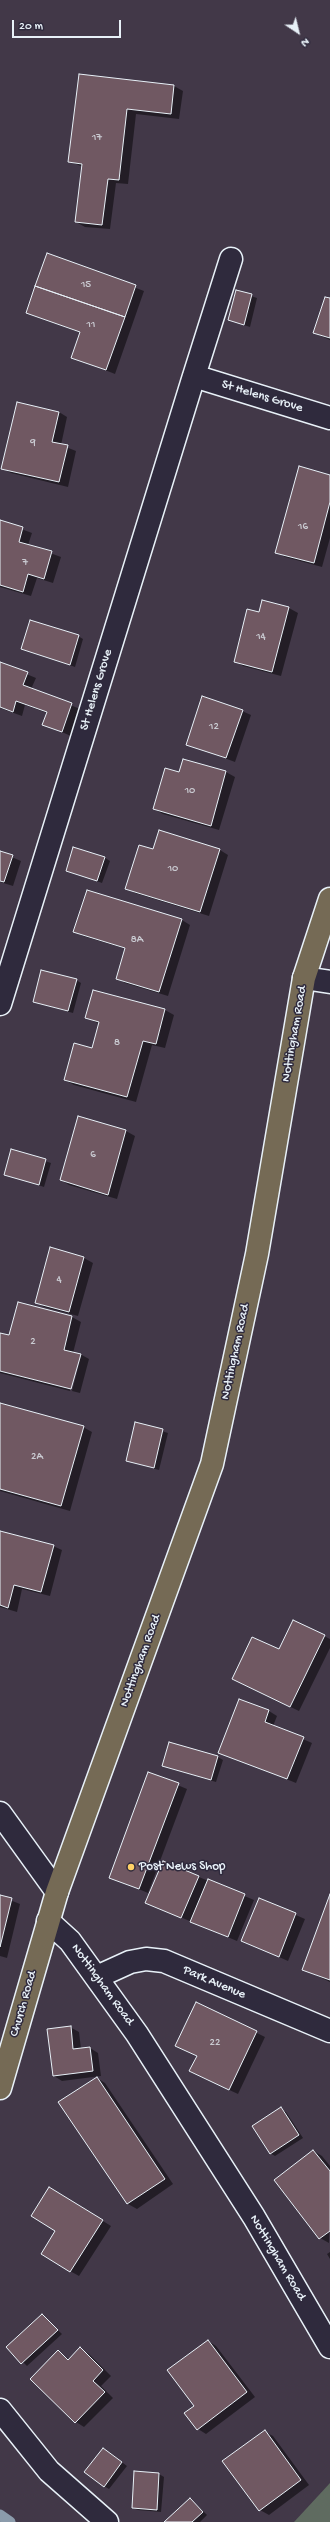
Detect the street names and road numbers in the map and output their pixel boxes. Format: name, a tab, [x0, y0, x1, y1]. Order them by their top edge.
street label: St Helens Grove	[219, 377, 305, 417]
street label: St Helens Grove	[77, 647, 117, 733]
street label: Nottingham Road	[279, 985, 311, 1083]
street label: Nottingham Road	[218, 1303, 254, 1401]
street label: Nottingham Road	[117, 1613, 165, 1709]
street label: Nottingham Road	[67, 1941, 137, 2029]
street label: Park Avenue	[180, 1963, 248, 2003]
street label: Church Road	[7, 1969, 41, 2039]
street label: Nottingham Road	[245, 2212, 309, 2304]

